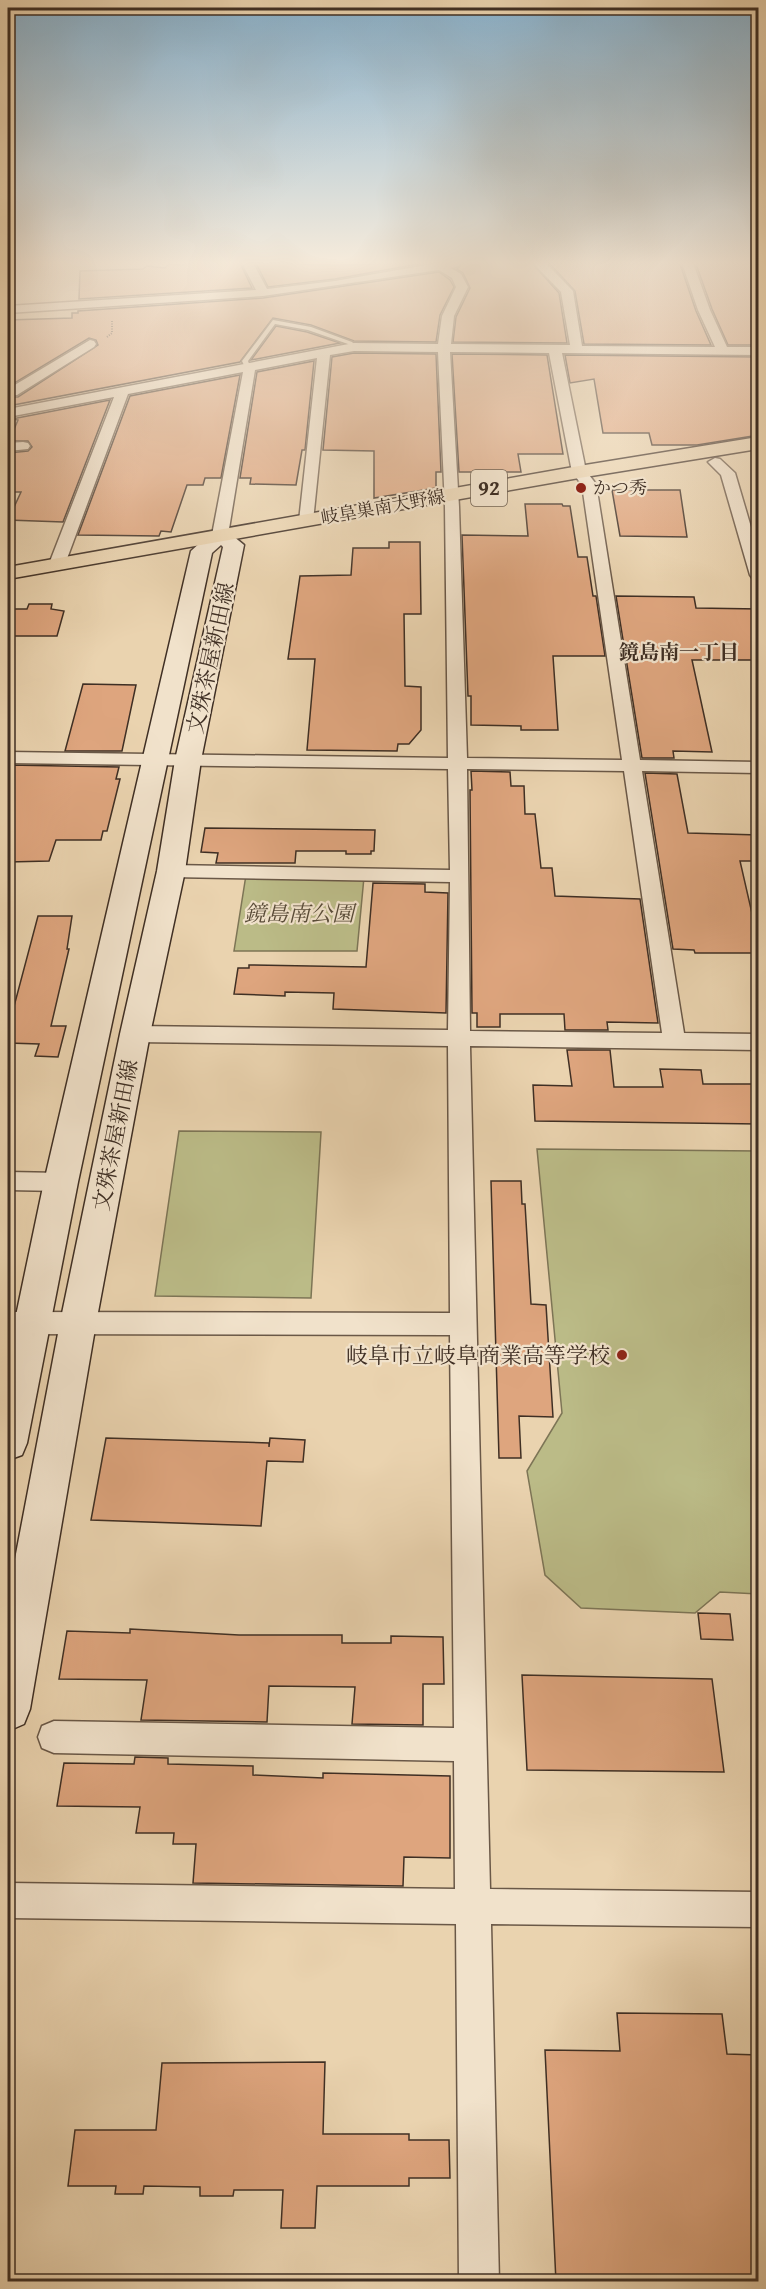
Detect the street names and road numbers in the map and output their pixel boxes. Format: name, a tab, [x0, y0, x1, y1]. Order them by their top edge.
road number: 92	[471, 470, 507, 506]
street label: 岐阜巣南大野線	[319, 482, 447, 531]
street label: 文殊茶屋新田線	[178, 579, 242, 737]
street label: 文殊茶屋新田線	[85, 1056, 145, 1214]

